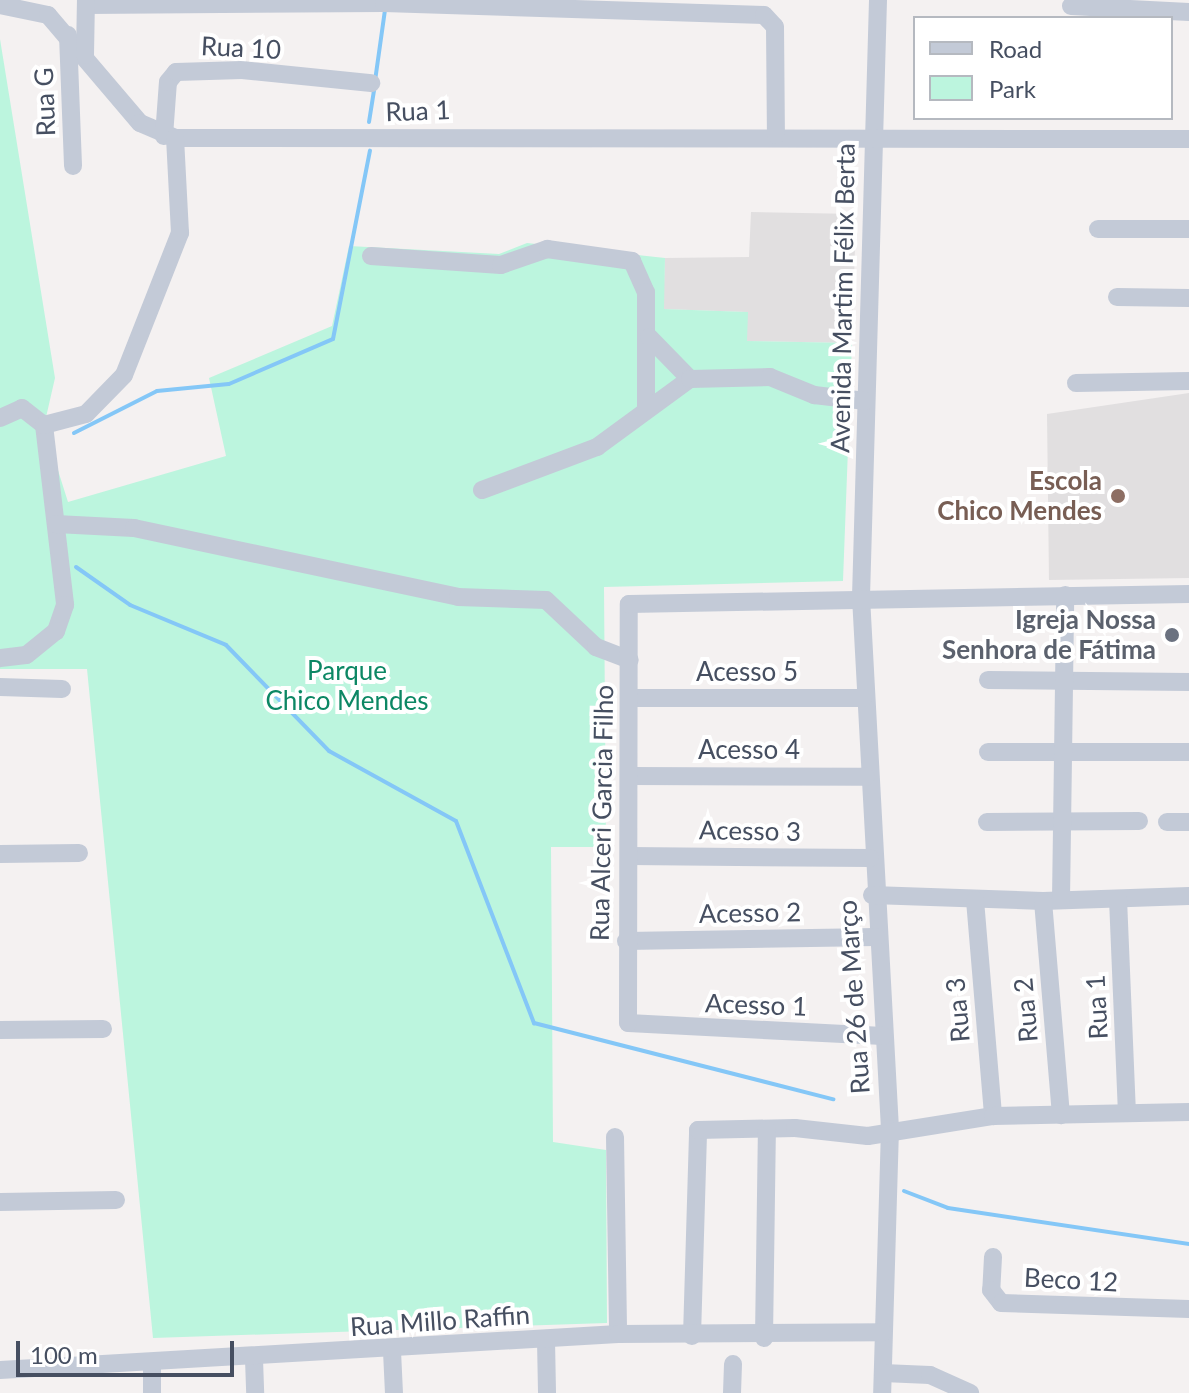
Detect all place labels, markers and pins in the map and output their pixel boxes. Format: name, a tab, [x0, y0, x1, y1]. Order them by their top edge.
place label: Escola Chico Mendes	[937, 465, 1102, 526]
marker: Escola Chico Mendes	[1109, 487, 1127, 505]
place label: Igreja Nossa Senhora de Fátima	[942, 604, 1156, 666]
marker: Igreja Nossa Senhora de Fátima	[1163, 626, 1181, 644]

